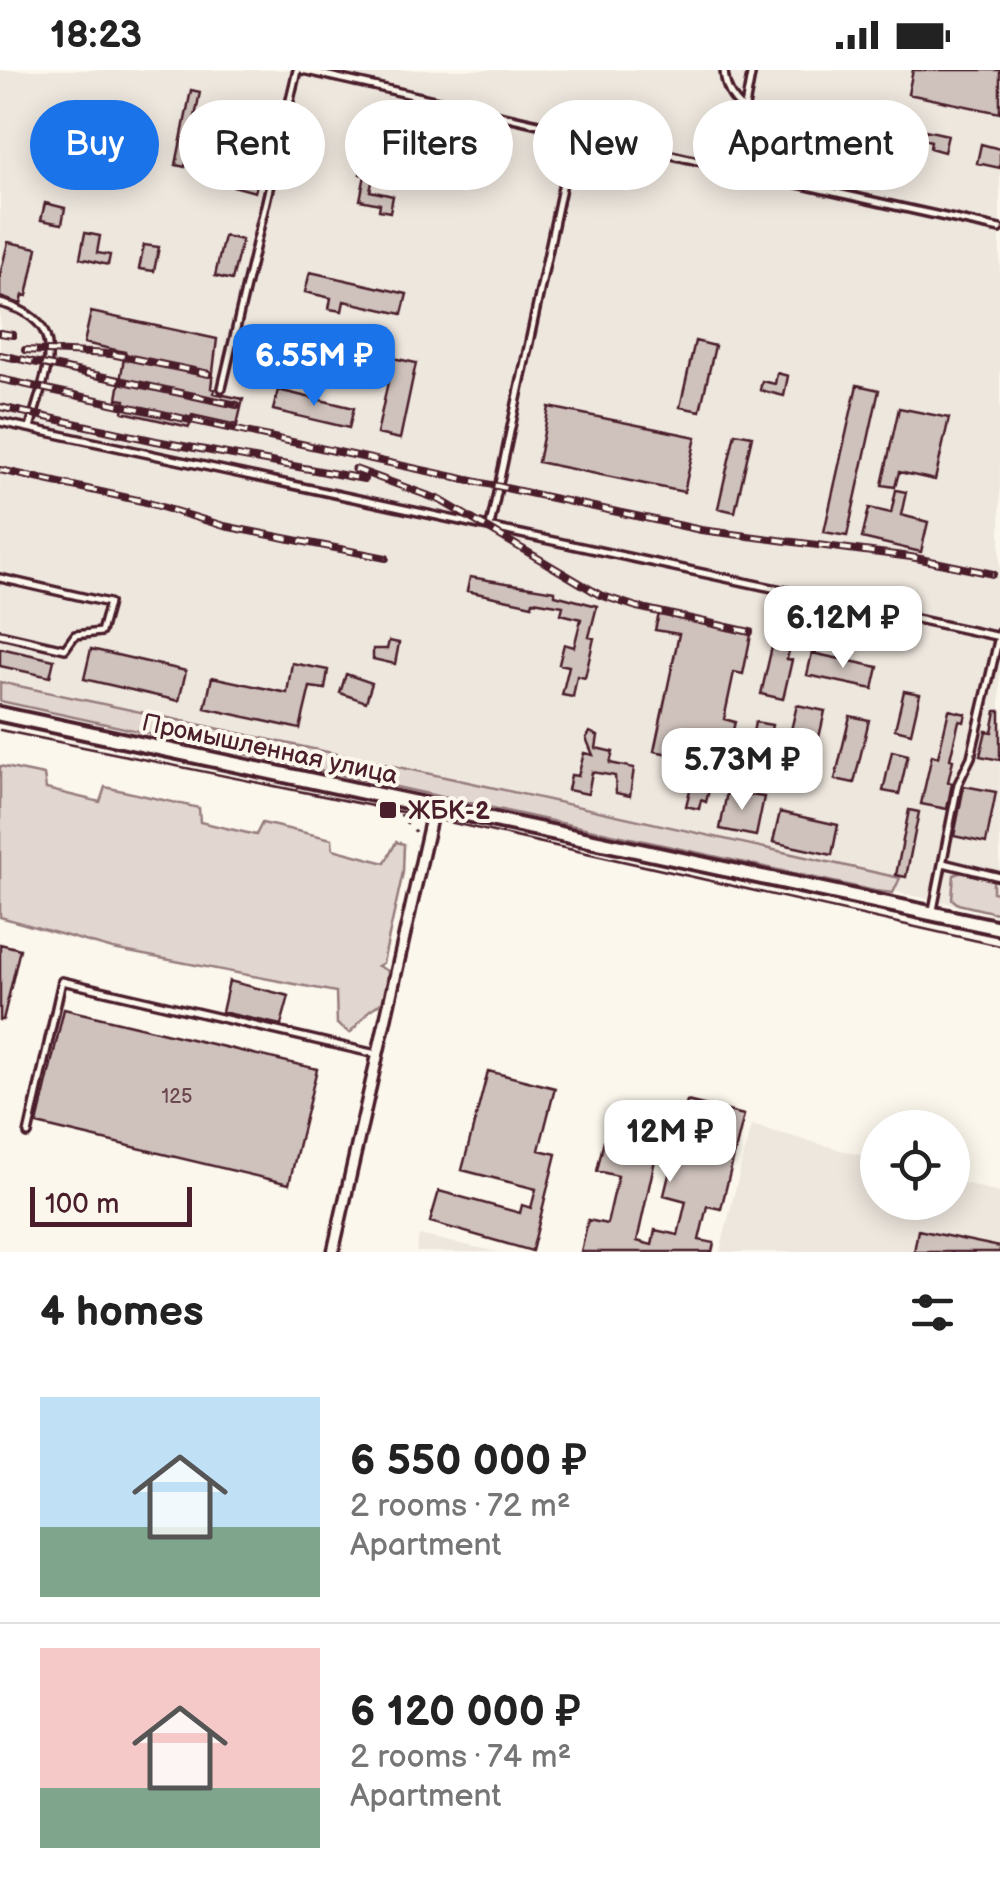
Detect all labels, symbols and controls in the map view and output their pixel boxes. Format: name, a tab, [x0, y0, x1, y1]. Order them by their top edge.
text: 18:23	[50, 13, 142, 58]
chip: Buy	[30, 100, 159, 190]
chip: Rent	[179, 100, 325, 190]
chip: Filters	[345, 100, 513, 190]
chip: New	[533, 100, 673, 190]
chip: Apartment	[693, 100, 929, 190]
pin: 6.55M ₽	[222, 324, 406, 409]
text: 6.55M ₽	[255, 337, 373, 376]
pin: 6.12M ₽	[751, 586, 935, 671]
text: 6.12M ₽	[786, 599, 900, 638]
street label: Промышленная улица	[139, 707, 401, 792]
pin: 5.73M ₽	[650, 728, 834, 813]
text: 5.73M ₽	[684, 741, 800, 780]
place label: ЖБК-2	[408, 796, 490, 827]
marker: ЖБК-2	[377, 799, 399, 821]
house number: 125	[162, 1085, 193, 1109]
pin: 12M ₽	[600, 1100, 740, 1185]
map controls	[860, 1110, 970, 1220]
button: locate	[860, 1110, 970, 1220]
text: 12M ₽	[626, 1113, 714, 1152]
scale bar	[30, 1182, 192, 1226]
text: 100 m	[45, 1188, 119, 1221]
icon: filters	[905, 1285, 960, 1340]
text: 4 homes	[40, 1287, 204, 1338]
text: 6 550 000 ₽	[350, 1436, 587, 1487]
icon: home	[120, 1437, 240, 1557]
text: 2 rooms · 72 m²	[350, 1487, 571, 1526]
text: Apartment	[350, 1526, 501, 1565]
text: 6 120 000 ₽	[350, 1687, 581, 1738]
icon: home	[120, 1688, 240, 1808]
text: 2 rooms · 74 m²	[350, 1738, 571, 1777]
text: Apartment	[350, 1777, 501, 1816]

